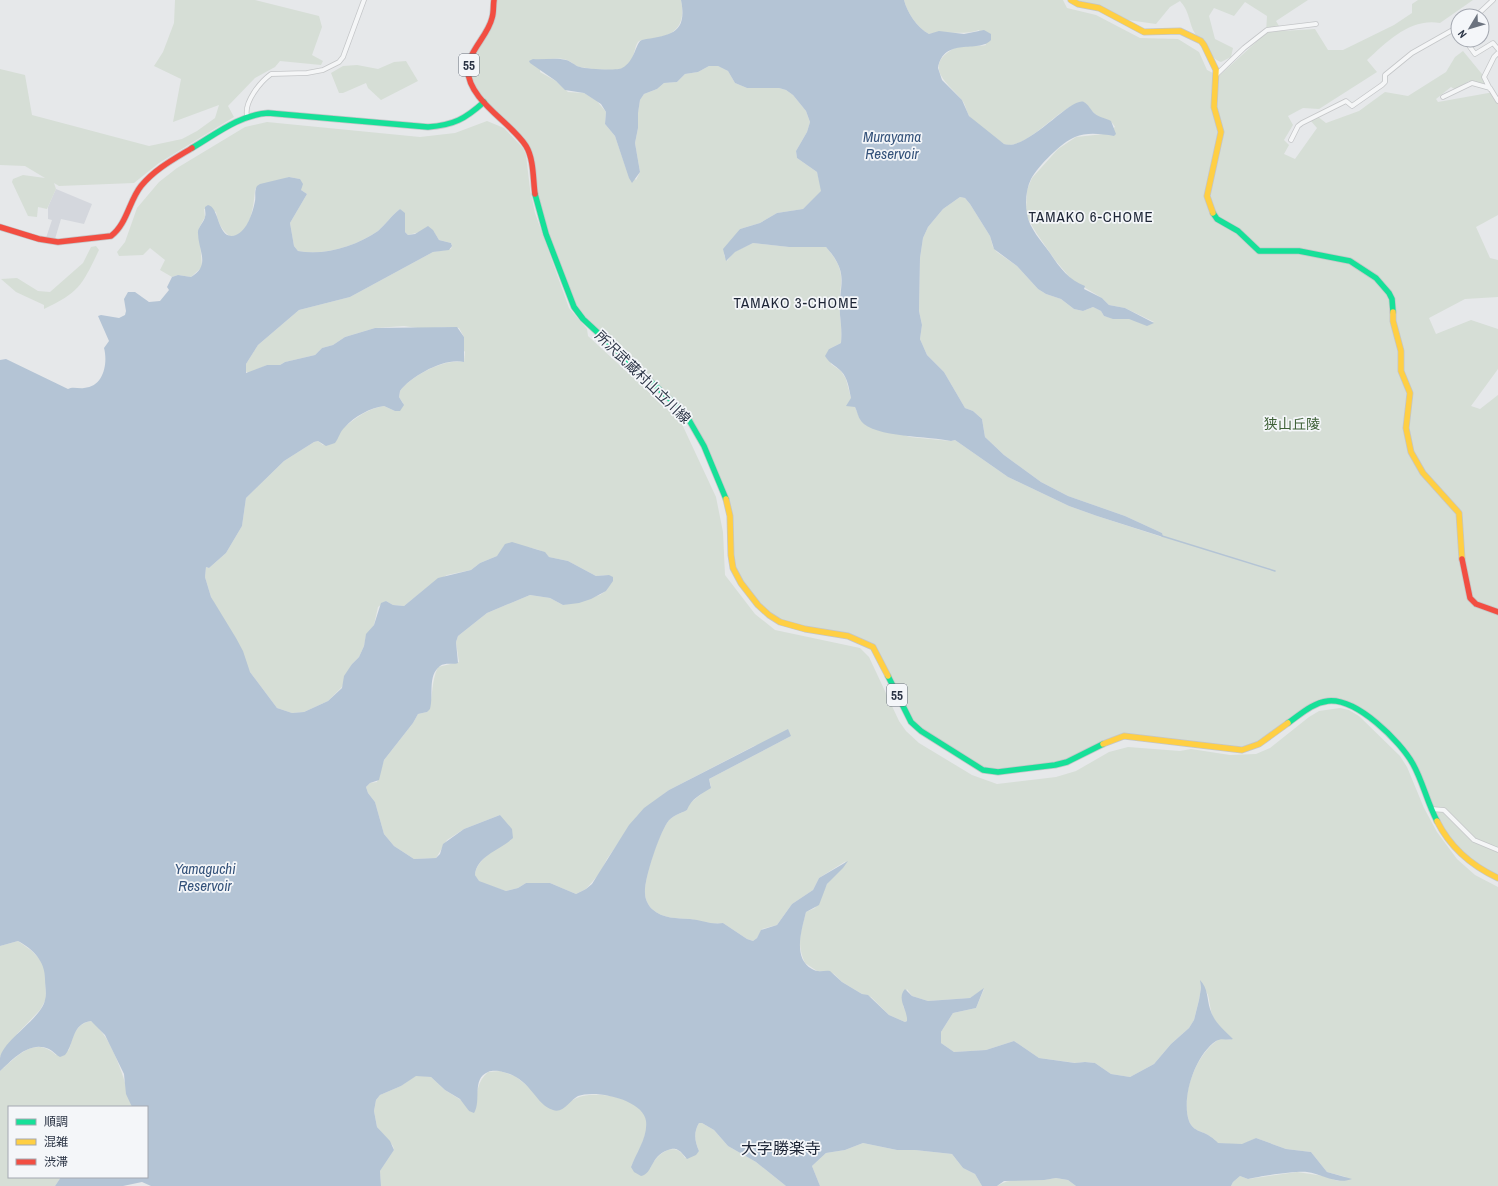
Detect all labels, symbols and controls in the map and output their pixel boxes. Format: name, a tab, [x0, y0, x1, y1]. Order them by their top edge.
north arrow	[1450, 8, 1490, 48]
text: N	[1455, 27, 1470, 41]
road number: 55	[459, 54, 479, 76]
water label: Murayama Reservoir	[863, 126, 921, 164]
district label: TAMAKO 6-CHOME	[1028, 206, 1154, 227]
district label: TAMAKO 3-CHOME	[733, 292, 859, 313]
street label: 所沢武蔵村山立川線	[591, 327, 695, 427]
park label: 狭山丘陵	[1264, 415, 1320, 433]
road number: 55	[887, 684, 907, 706]
water label: Yamaguchi Reservoir	[174, 858, 236, 896]
legend	[8, 1106, 148, 1178]
text: 順調	[44, 1114, 68, 1130]
text: 混雑	[44, 1134, 68, 1150]
district label: 大字勝楽寺	[741, 1137, 821, 1159]
text: 渋滞	[44, 1154, 68, 1170]

